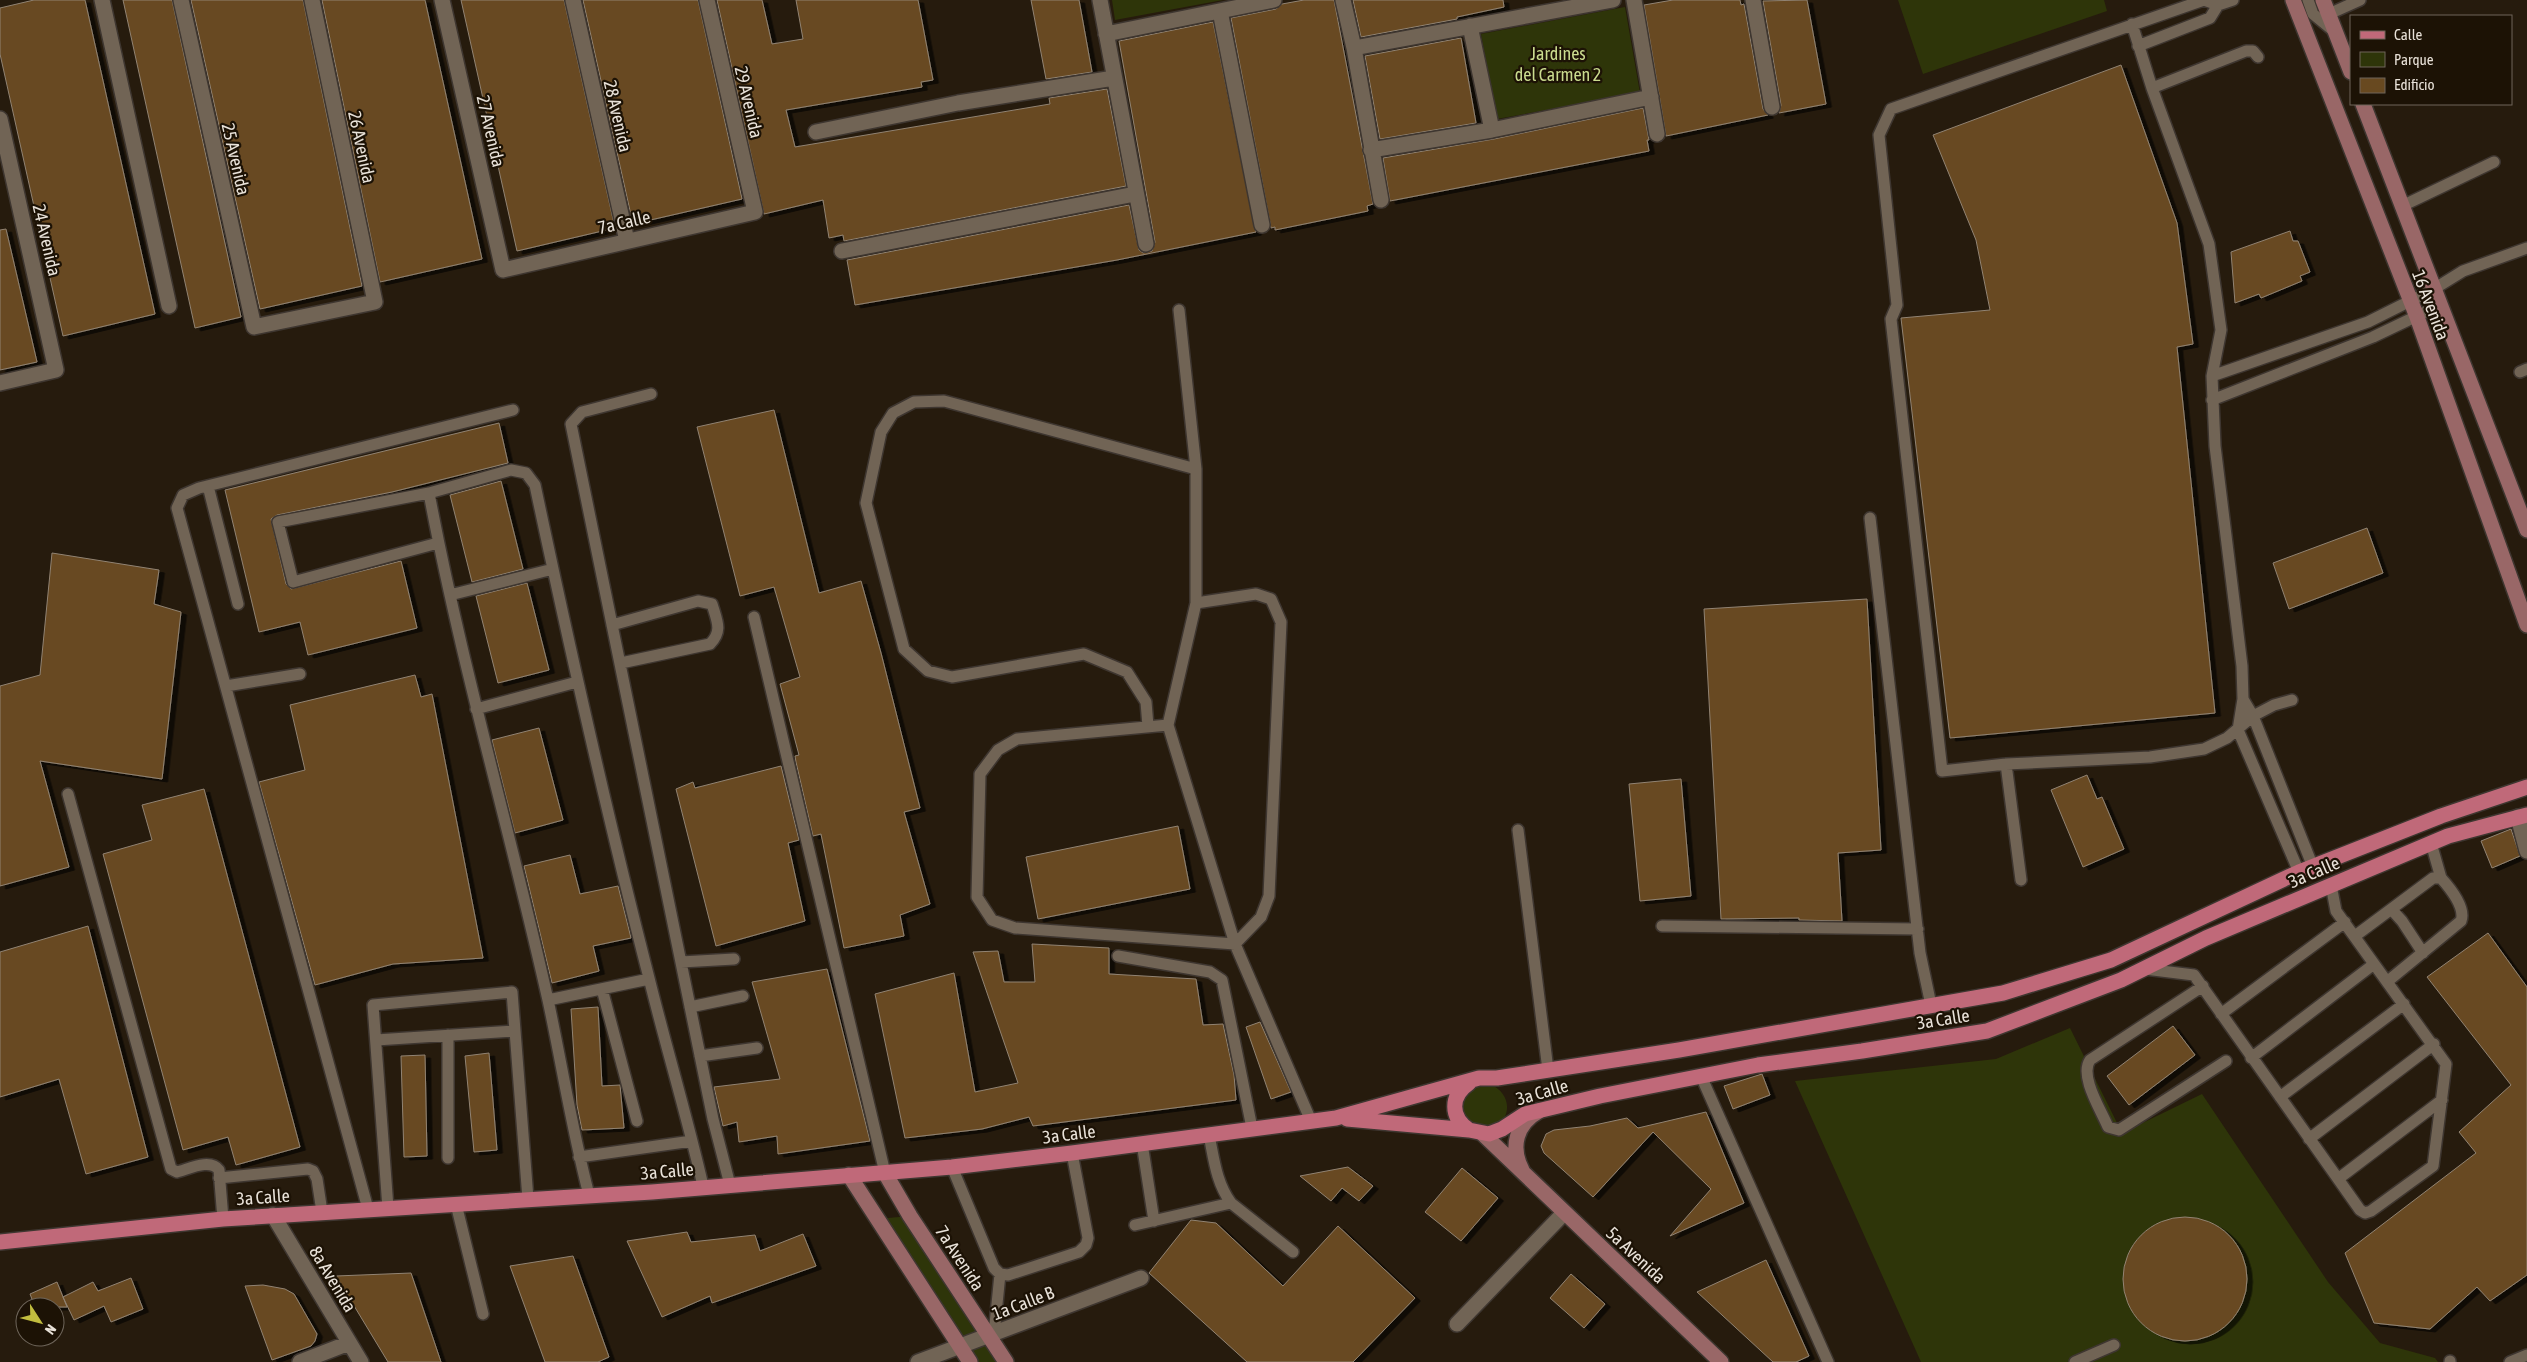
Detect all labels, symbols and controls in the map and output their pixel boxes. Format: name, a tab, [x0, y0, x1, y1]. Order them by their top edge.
legend	[2350, 15, 2512, 105]
text: Calle	[2394, 26, 2423, 43]
park label: Jardines del Carmen 2	[1515, 43, 1601, 85]
text: Parque	[2394, 51, 2434, 68]
street label: 29 Avenida	[731, 64, 767, 140]
text: Edificio	[2394, 76, 2435, 93]
street label: 28 Avenida	[600, 78, 636, 154]
street label: 27 Avenida	[473, 93, 509, 169]
street label: 26 Avenida	[344, 109, 380, 185]
street label: 25 Avenida	[218, 121, 254, 197]
street label: 24 Avenida	[29, 202, 65, 278]
street label: 7a Calle	[596, 206, 652, 238]
street label: 16 Avenida	[2408, 267, 2454, 343]
street label: 3a Calle	[2285, 852, 2343, 892]
street label: 3a Calle	[1915, 1004, 1971, 1034]
street label: 3a Calle	[1513, 1075, 1571, 1109]
street label: 3a Calle	[1041, 1120, 1097, 1148]
street label: 3a Calle	[640, 1158, 694, 1184]
street label: 3a Calle	[236, 1185, 290, 1209]
street label: 7a Avenida	[931, 1222, 989, 1294]
street label: 5a Avenida	[1602, 1222, 1670, 1288]
street label: 8a Avenida	[305, 1242, 361, 1316]
street label: 1a Calle B	[989, 1282, 1057, 1324]
north arrow	[15, 1297, 65, 1347]
text: N	[42, 1322, 59, 1338]

